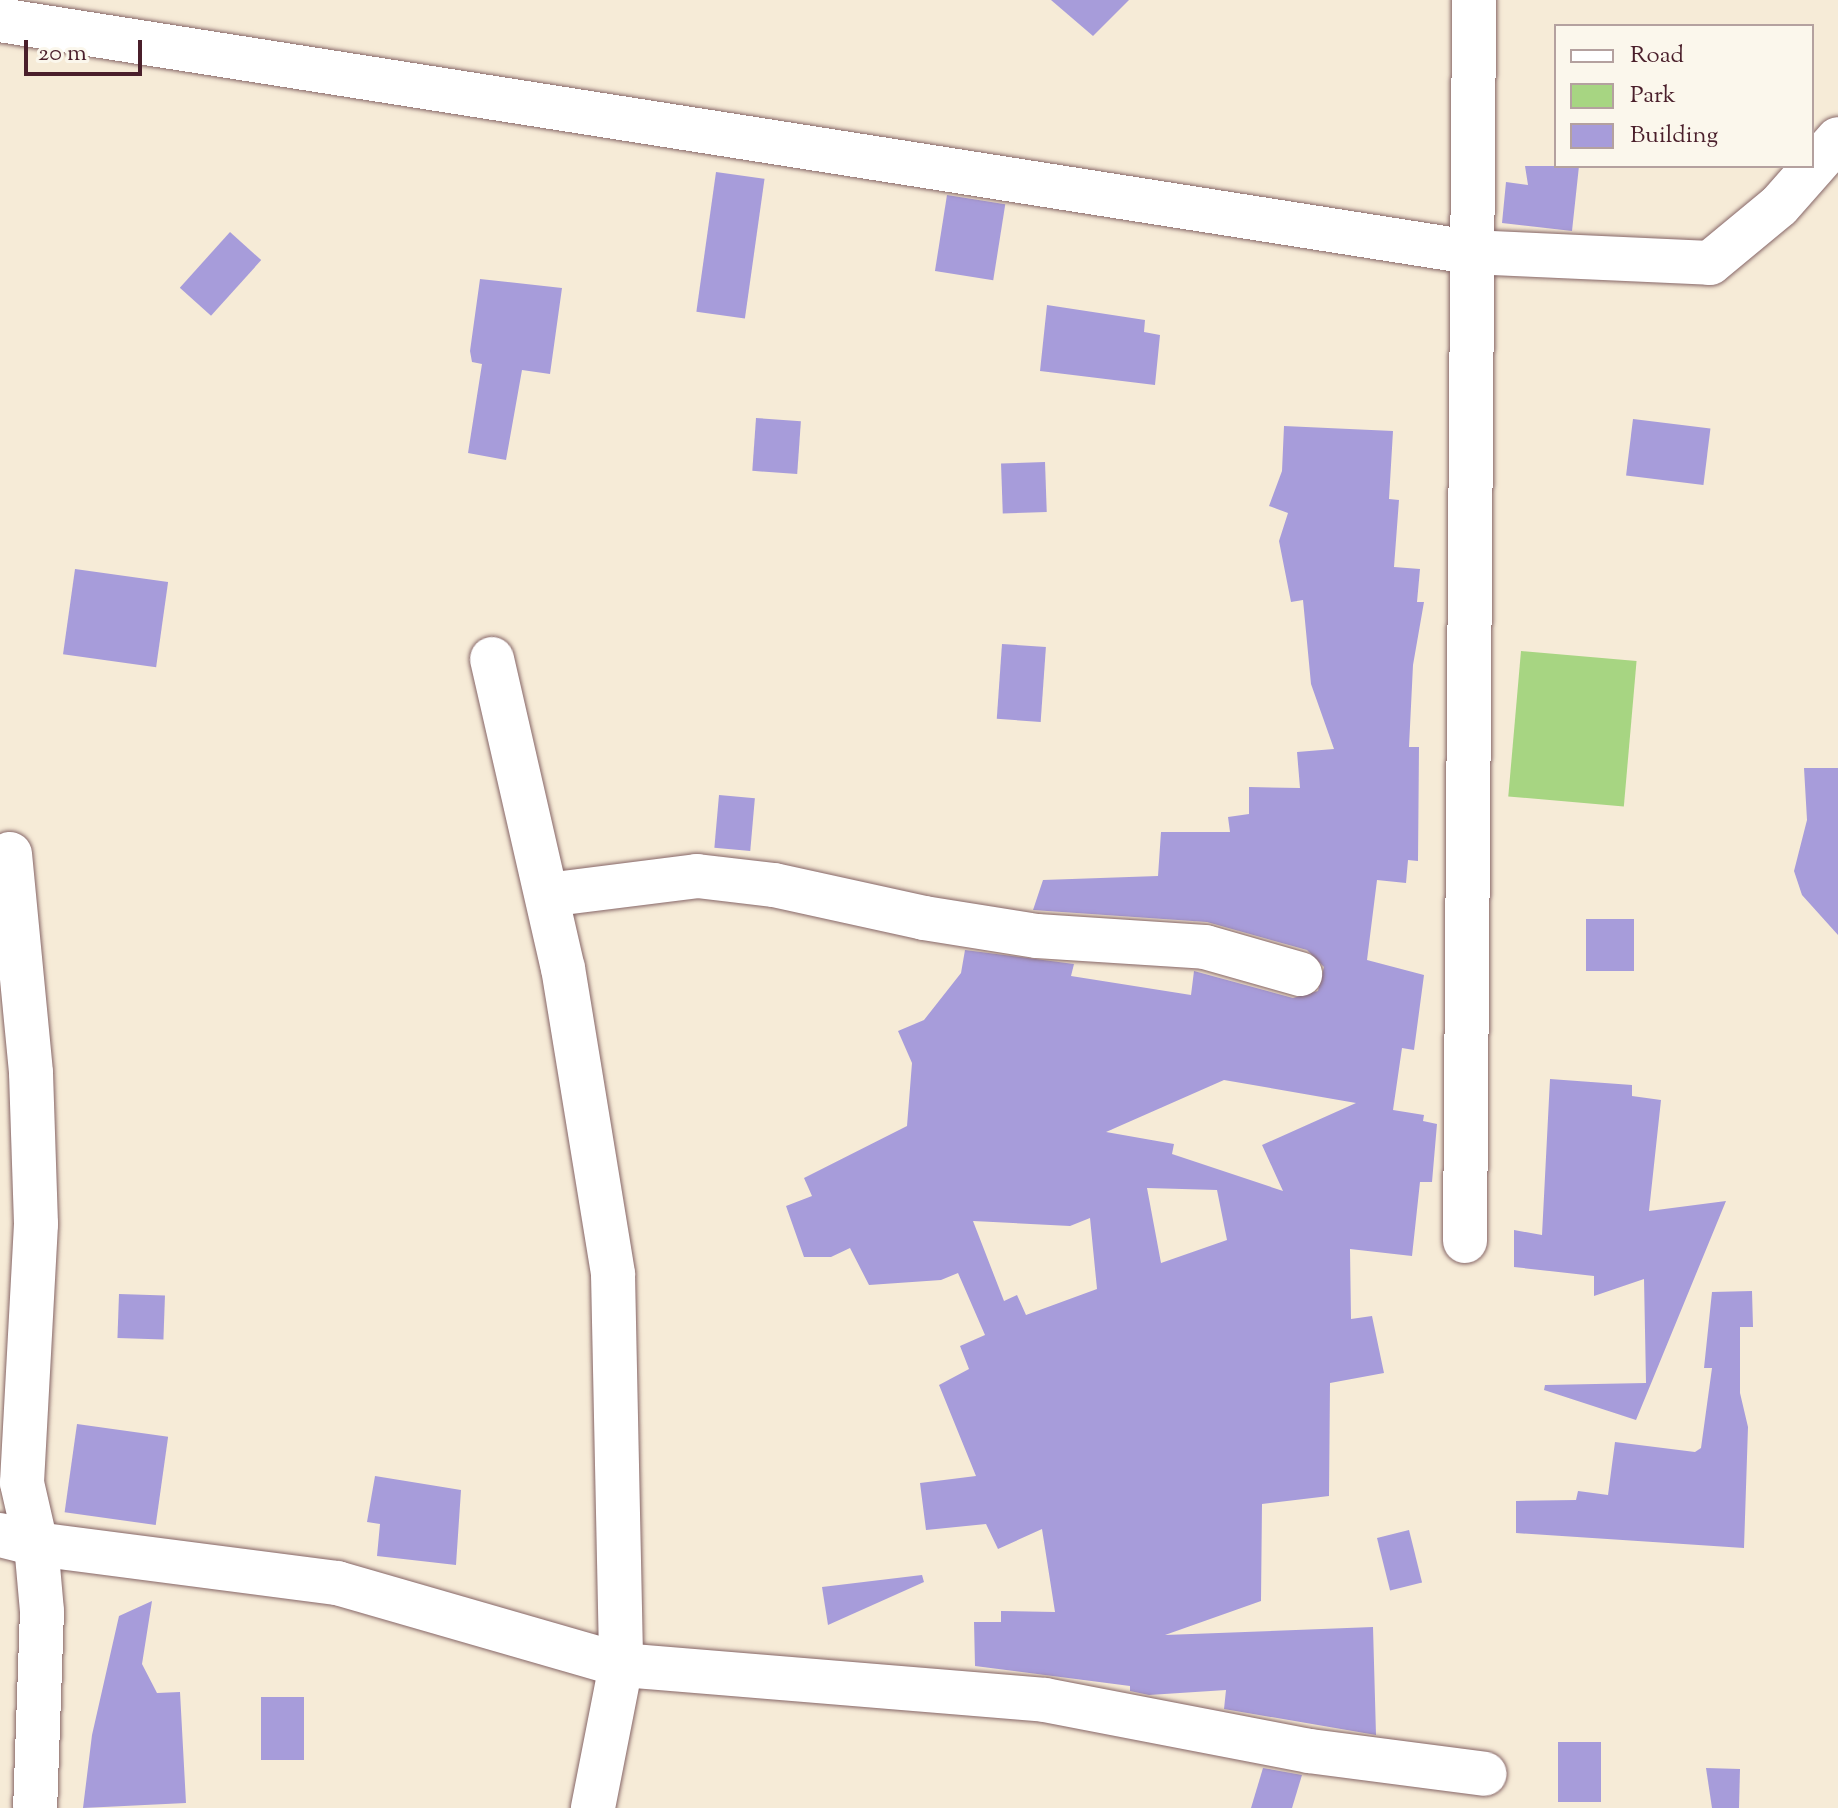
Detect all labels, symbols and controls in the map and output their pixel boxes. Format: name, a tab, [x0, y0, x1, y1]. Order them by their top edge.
scale bar	[28, 24, 146, 74]
legend	[1554, 24, 1814, 168]
text: 20 m	[38, 37, 87, 71]
text: Road	[1630, 39, 1684, 73]
text: Park	[1630, 79, 1676, 113]
text: Building	[1630, 119, 1718, 153]

